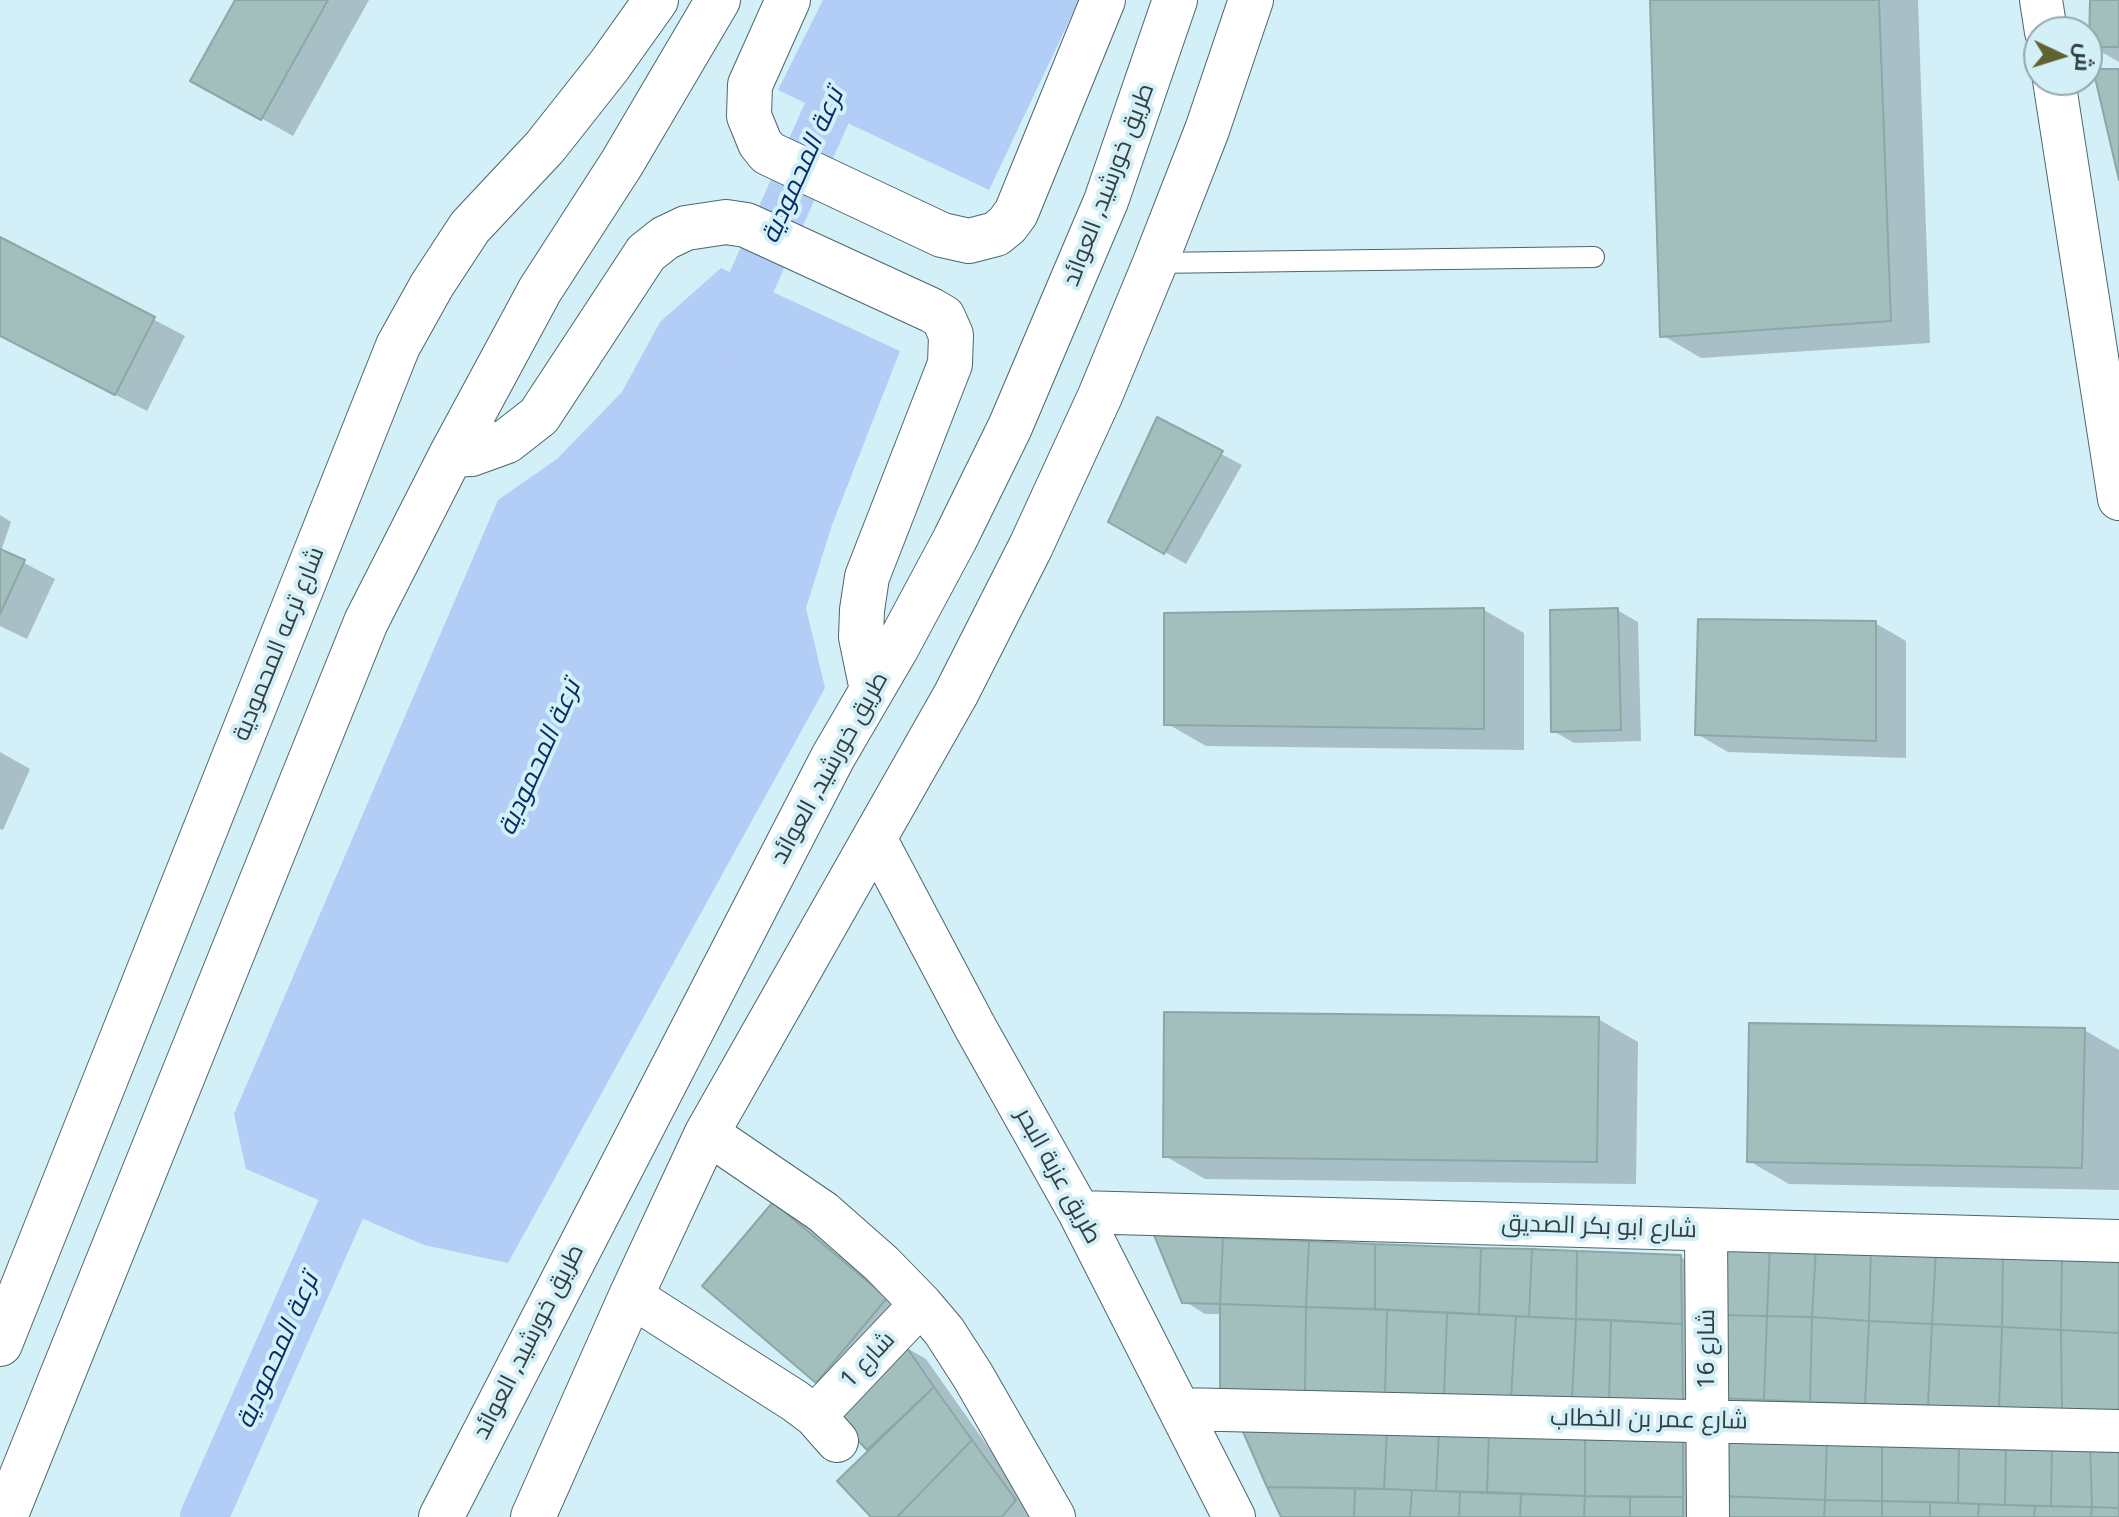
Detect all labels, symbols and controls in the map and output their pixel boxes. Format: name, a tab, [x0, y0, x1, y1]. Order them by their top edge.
north arrow	[2023, 16, 2103, 96]
text: ش	[2069, 42, 2101, 73]
street label: طريق خورشيد, العوائد	[1057, 80, 1161, 290]
water label: ترعة المحمودية	[755, 84, 851, 248]
street label: شارع ترعه المحمودية	[227, 543, 331, 745]
street label: طريق خورشيد, العوائد	[765, 667, 895, 869]
water label: ترعة المحمودية	[492, 676, 588, 840]
street label: طريق عزبة البحر	[1009, 1103, 1107, 1249]
street label: شارع ابو بكر الصديق	[1501, 1209, 1697, 1245]
street label: طريق خورشيد, العوائد	[467, 1240, 591, 1444]
water label: ترعة المحمودية	[230, 1269, 326, 1433]
street label: شارع 16	[1693, 1309, 1721, 1389]
street label: شارع 1	[835, 1326, 901, 1394]
street label: شارع عمر بن الخطاب	[1550, 1404, 1748, 1436]

